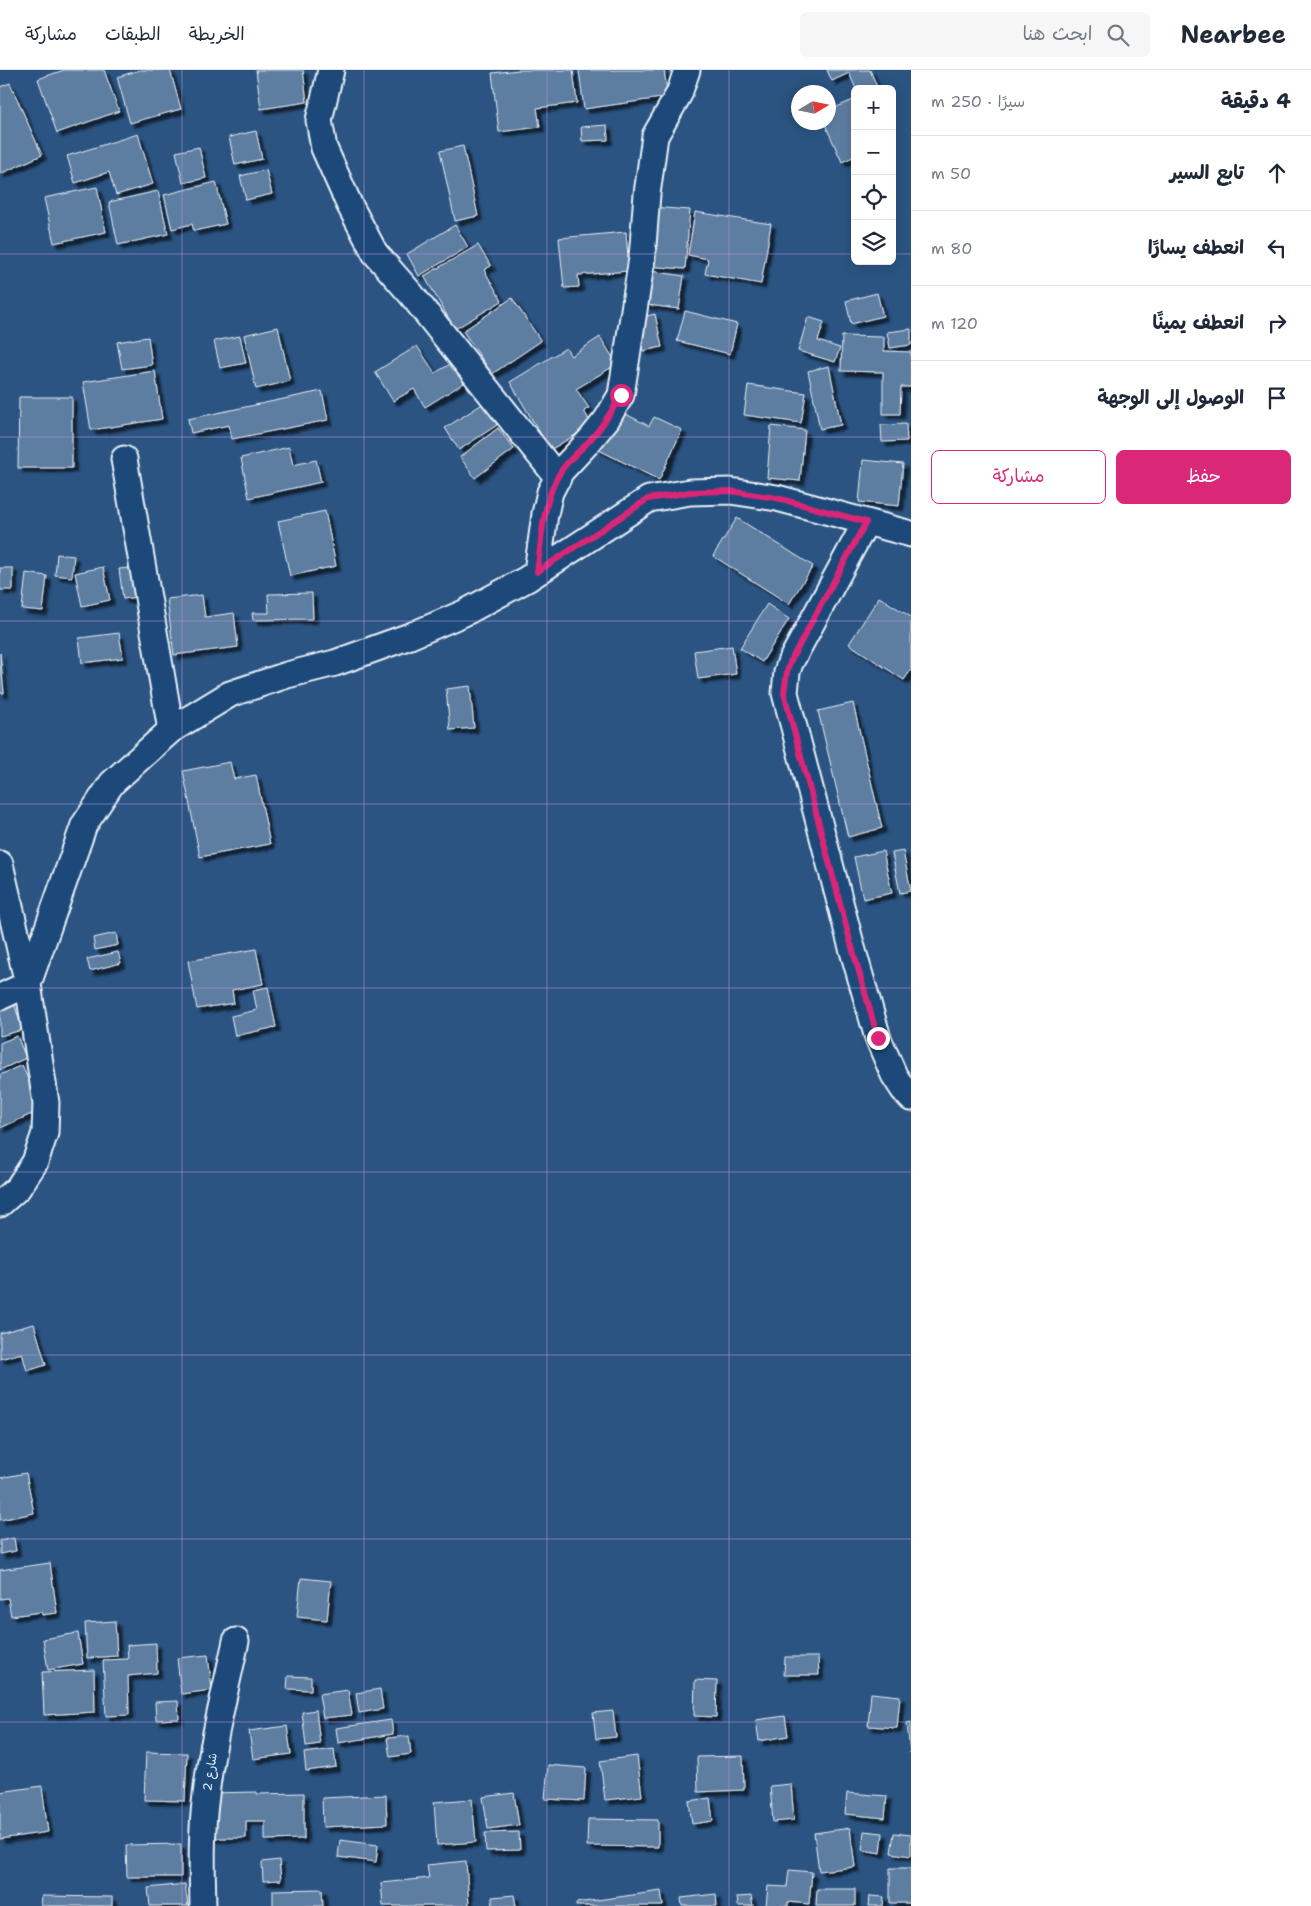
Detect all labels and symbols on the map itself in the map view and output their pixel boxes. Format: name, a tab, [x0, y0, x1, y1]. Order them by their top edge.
north arrow	[791, 85, 836, 130]
route start	[610, 384, 633, 407]
route end	[867, 1027, 890, 1050]
street label: شارع 2	[199, 1752, 222, 1792]

